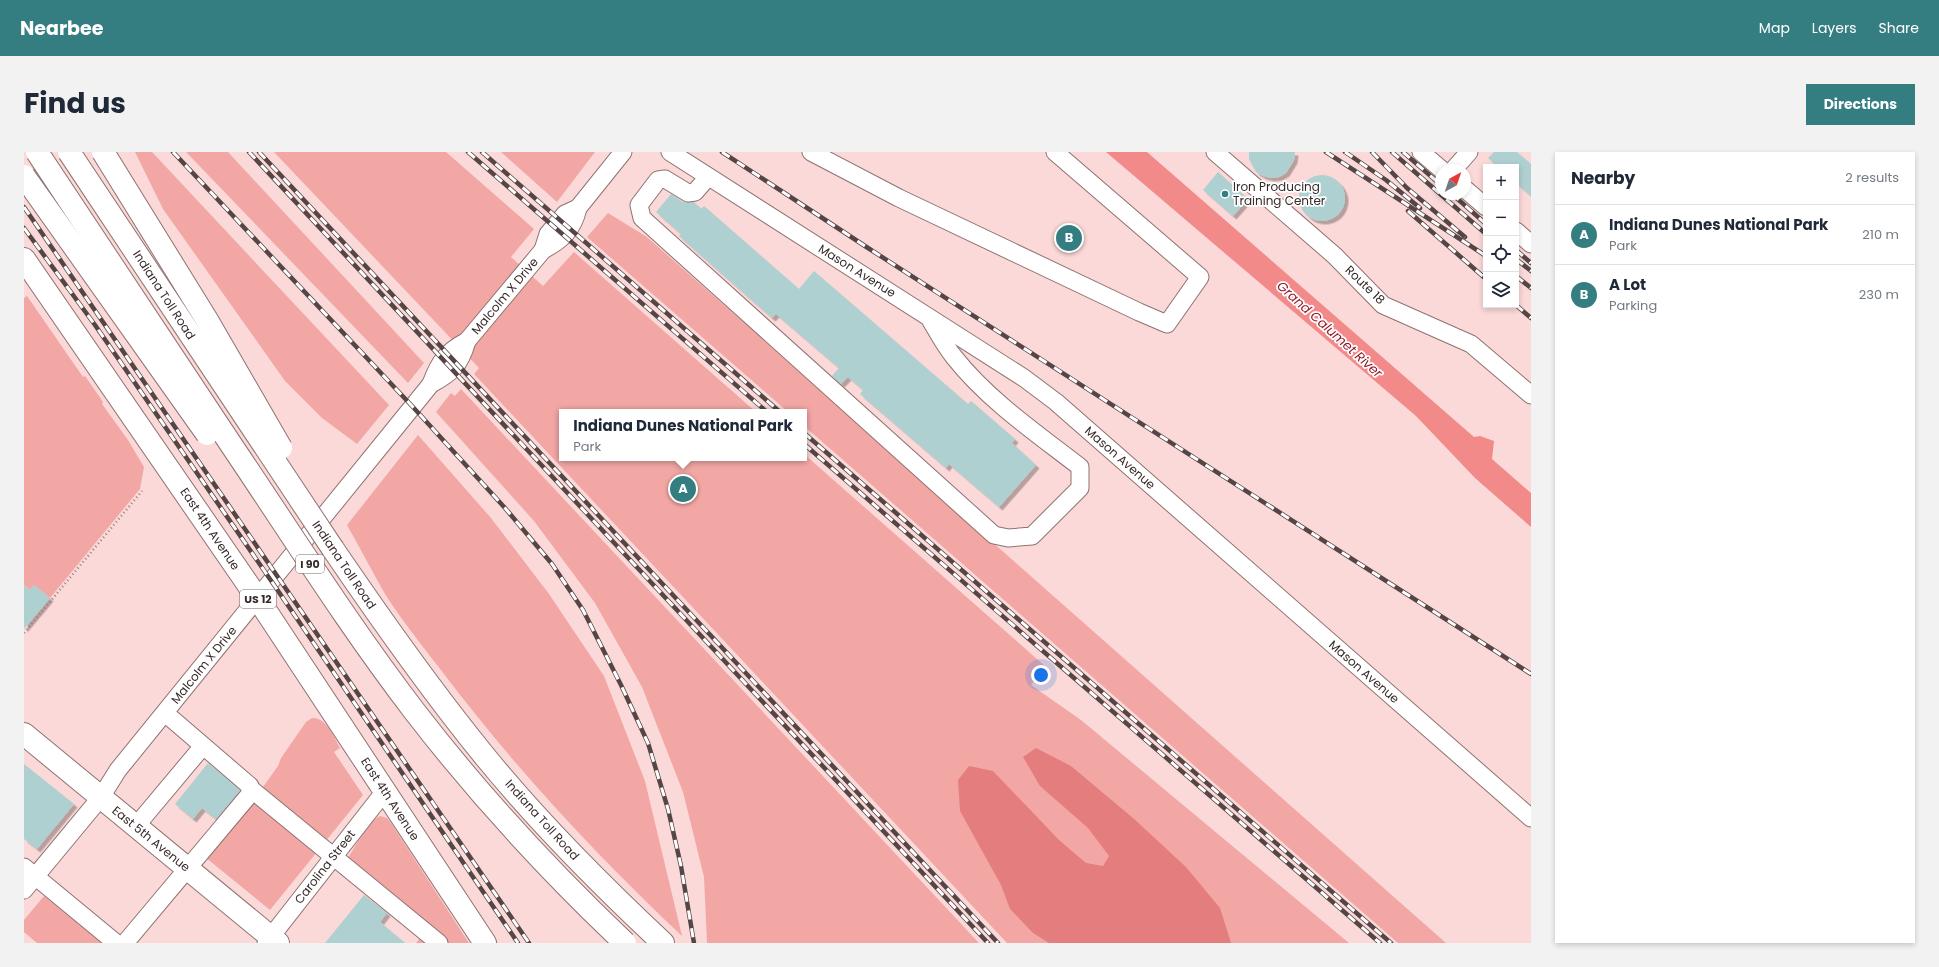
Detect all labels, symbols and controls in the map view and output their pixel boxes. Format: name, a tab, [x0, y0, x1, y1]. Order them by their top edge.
text: Nearbee	[20, 15, 103, 42]
text: Map	[1759, 18, 1790, 38]
text: Layers	[1812, 18, 1856, 38]
text: Share	[1878, 18, 1919, 38]
text: Find us	[24, 84, 126, 123]
button: Directions	[1806, 84, 1915, 125]
north arrow	[1435, 164, 1471, 200]
map controls	[1483, 164, 1519, 308]
button: +	[1483, 164, 1519, 200]
text: Nearby	[1571, 166, 1635, 190]
text: 2 results	[1845, 168, 1899, 187]
place label: Iron Producing Training Center	[1233, 178, 1326, 209]
marker: Iron Producing Training Center	[1220, 189, 1230, 199]
button: −	[1483, 200, 1519, 236]
text: Indiana Dunes National Park	[1609, 214, 1828, 235]
pin: B	[1056, 223, 1082, 253]
text: A	[1579, 225, 1589, 244]
text: 210 m	[1862, 225, 1899, 244]
button: locate	[1483, 236, 1519, 272]
text: Park	[1609, 236, 1637, 255]
street label: Mason Avenue	[815, 240, 899, 301]
street label: Indiana Toll Road	[129, 247, 200, 343]
street label: Malcolm X Drive	[467, 254, 542, 338]
street label: Route 18	[1342, 261, 1389, 308]
button: layers	[1483, 272, 1519, 308]
text: A Lot	[1609, 274, 1646, 295]
water label: Grand Calumet River	[1273, 277, 1388, 383]
text: B	[1580, 285, 1588, 304]
text: 230 m	[1859, 285, 1899, 304]
text: Parking	[1609, 296, 1657, 315]
popup	[559, 409, 807, 461]
text: Indiana Dunes National Park	[573, 415, 793, 436]
street label: Mason Avenue	[1081, 422, 1159, 493]
text: Park	[573, 437, 601, 456]
pin: A	[670, 474, 696, 504]
street label: East 4th Avenue	[177, 484, 244, 573]
street label: Indiana Toll Road	[308, 517, 380, 612]
road number: I 90	[296, 555, 324, 573]
road number: US 12	[240, 590, 276, 608]
street label: Malcolm X Drive	[167, 622, 240, 707]
street label: Mason Avenue	[1325, 636, 1403, 707]
your location	[1031, 665, 1051, 685]
street label: East 4th Avenue	[357, 754, 424, 844]
street label: Indiana Toll Road	[501, 776, 583, 864]
street label: East 5th Avenue	[109, 802, 194, 875]
street label: Carolina Street	[290, 826, 359, 907]

